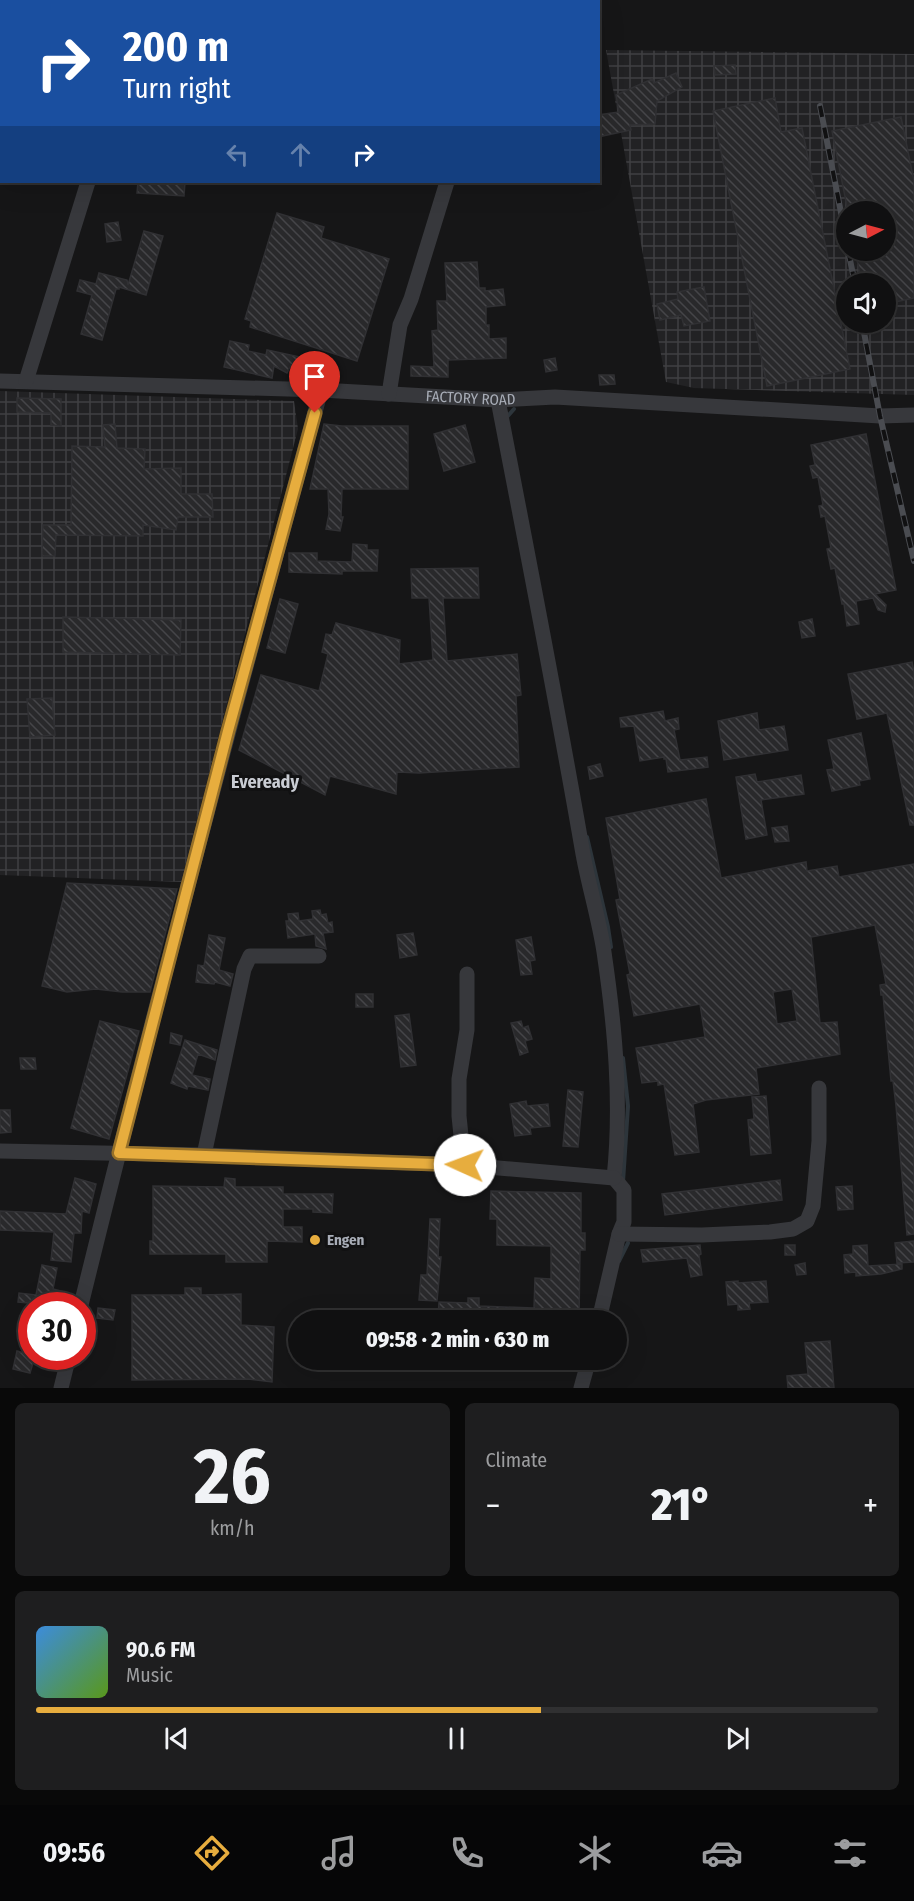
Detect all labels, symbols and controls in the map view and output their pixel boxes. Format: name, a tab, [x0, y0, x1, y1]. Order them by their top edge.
text: 200 m	[123, 22, 229, 72]
icon: right	[24, 24, 102, 102]
text: Turn right	[123, 73, 231, 105]
icon: left	[221, 138, 254, 171]
icon: ahead	[284, 138, 317, 171]
icon: right	[347, 138, 380, 171]
north arrow	[836, 201, 896, 261]
map controls	[836, 201, 896, 333]
button: sound	[836, 273, 896, 333]
pin	[289, 351, 340, 413]
icon: arrive	[298, 360, 331, 393]
street label: FACTORY ROAD	[425, 387, 516, 409]
district label: Eveready	[231, 771, 299, 793]
position arrow	[433, 1133, 497, 1197]
place label: Engen	[327, 1231, 365, 1249]
marker: Engen	[308, 1233, 322, 1247]
speed limit sign: 30	[18, 1292, 96, 1370]
text: 09:58 · 2 min · 630 m	[366, 1326, 549, 1353]
text: 26	[194, 1430, 271, 1524]
text: Climate	[486, 1448, 547, 1472]
text: 21°	[651, 1478, 712, 1532]
text: −	[486, 1486, 500, 1526]
text: +	[863, 1486, 878, 1526]
text: km/h	[210, 1516, 255, 1540]
text: 90.6 FM	[126, 1636, 195, 1663]
text: Music	[126, 1663, 173, 1687]
icon: previous	[160, 1722, 193, 1755]
icon: pause	[440, 1722, 473, 1755]
icon: next	[721, 1722, 754, 1755]
icon: directions	[191, 1832, 233, 1874]
icon: music	[318, 1832, 360, 1874]
icon: phone	[446, 1832, 488, 1874]
icon: climate	[574, 1832, 616, 1874]
icon: car	[701, 1832, 743, 1874]
icon: filters	[829, 1832, 871, 1874]
text: 09:56	[43, 1837, 105, 1869]

